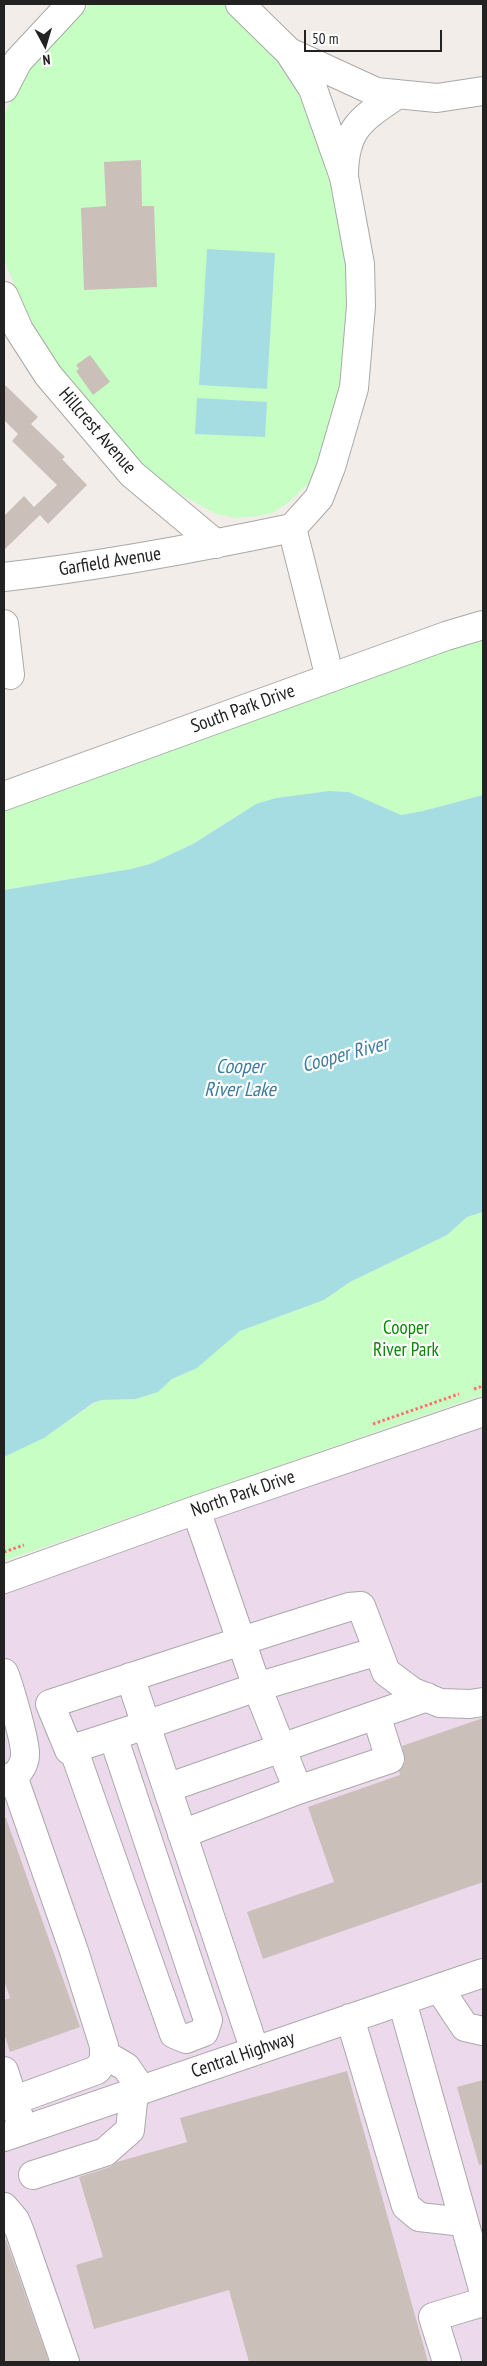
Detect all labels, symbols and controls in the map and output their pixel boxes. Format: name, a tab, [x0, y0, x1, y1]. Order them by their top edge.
north arrow	[20, 20, 70, 70]
scale bar	[307, 20, 444, 52]
text: 50 m	[312, 29, 338, 48]
text: N	[42, 51, 51, 69]
street label: Hillcrest Avenue	[53, 383, 141, 479]
street label: Garfield Avenue	[57, 543, 163, 581]
street label: South Park Drive	[188, 680, 298, 738]
water label: Cooper River	[299, 1032, 391, 1078]
water label: Cooper River Lake	[204, 1055, 276, 1102]
park label: Cooper River Park	[373, 1318, 439, 1362]
street label: North Park Drive	[188, 1466, 298, 1522]
street label: Central Highway	[188, 2027, 298, 2083]

